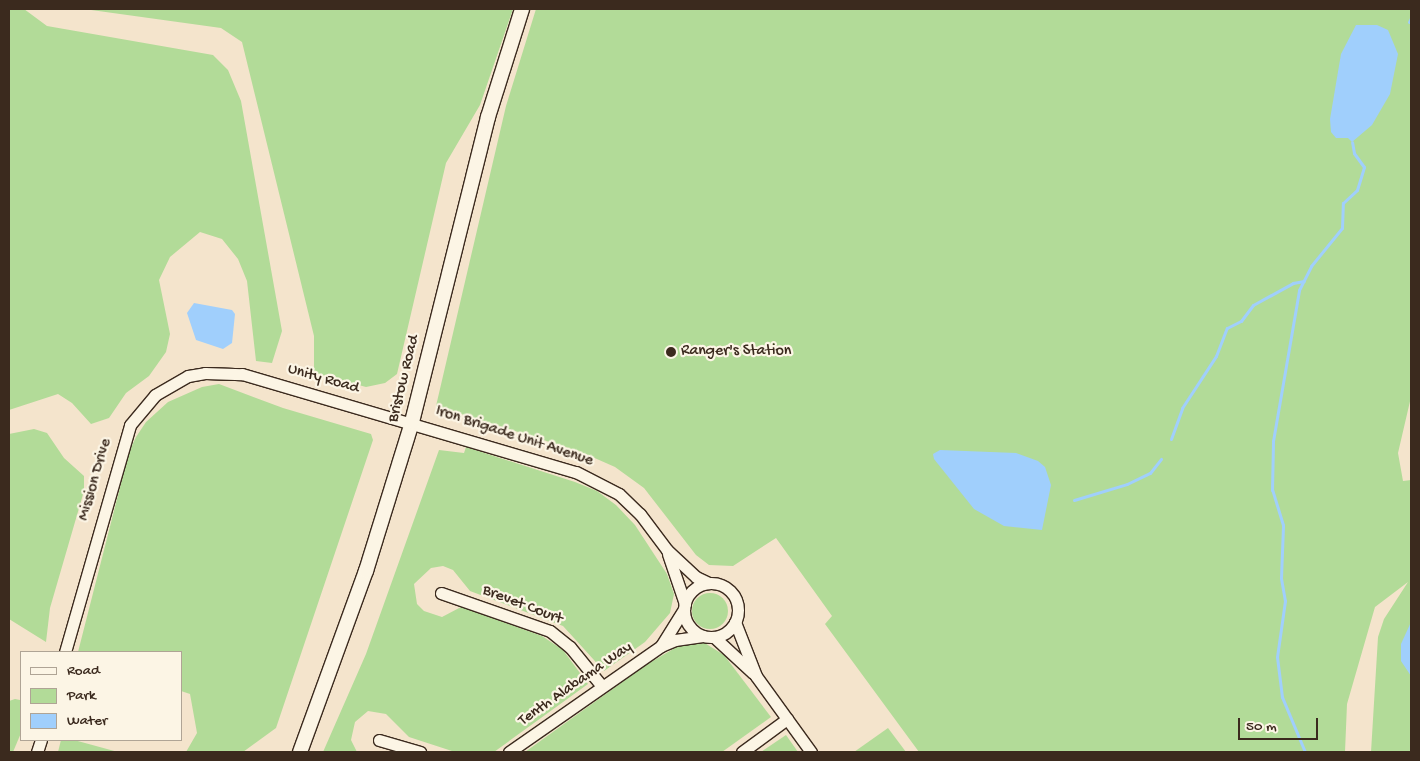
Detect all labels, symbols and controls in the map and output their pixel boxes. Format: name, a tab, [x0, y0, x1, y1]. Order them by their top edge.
street label: Bristow Road	[385, 333, 425, 425]
place label: Ranger's Station	[681, 342, 791, 362]
marker: Ranger's Station	[665, 346, 677, 358]
street label: Unity Road	[285, 361, 361, 399]
street label: Iron Brigade Unit Avenue	[433, 402, 595, 472]
street label: Mission Drive	[75, 437, 117, 523]
street label: Brevet Court	[479, 582, 565, 630]
street label: Tenth Alabama Way	[515, 639, 637, 731]
legend	[20, 651, 182, 741]
text: Road	[67, 662, 100, 680]
text: Park	[67, 687, 96, 705]
scale bar	[1240, 708, 1320, 740]
text: Water	[67, 712, 107, 730]
text: 50 m	[1246, 718, 1277, 736]

